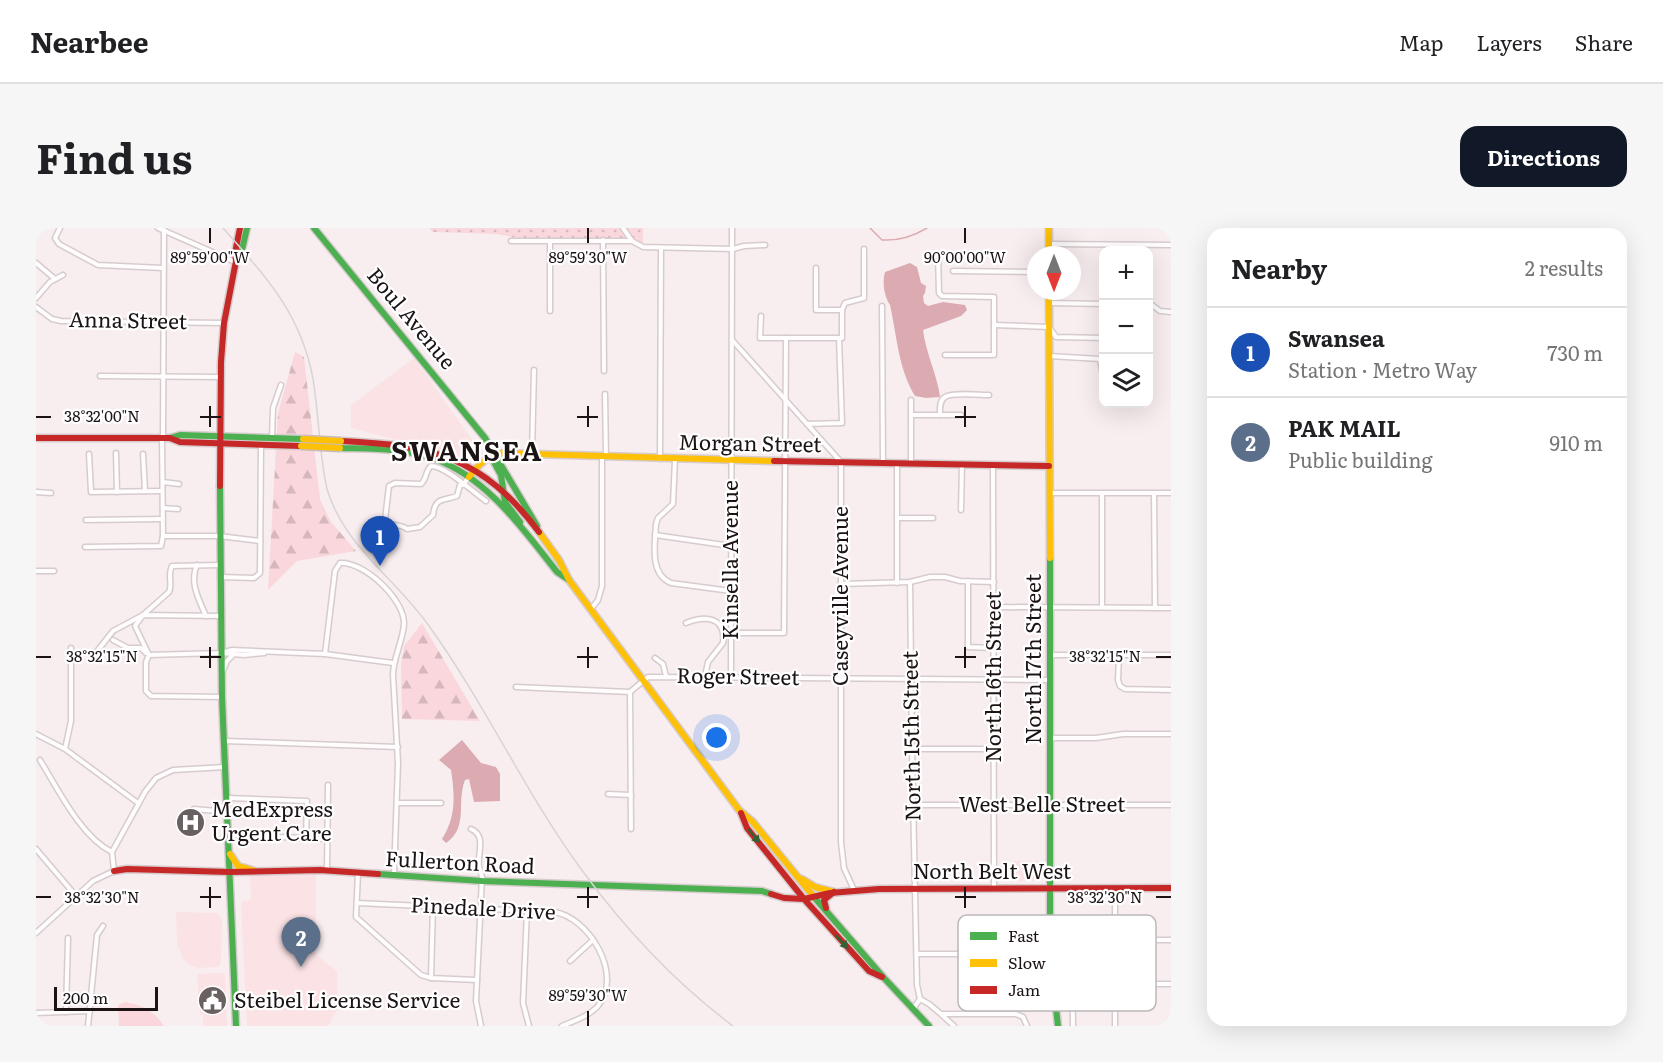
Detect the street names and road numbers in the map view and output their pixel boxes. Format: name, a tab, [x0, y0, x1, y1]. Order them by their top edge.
street label: Boul Avenue	[361, 260, 465, 375]
street label: Anna Street	[69, 302, 188, 335]
street label: Morgan Street	[678, 425, 823, 458]
street label: Kinsella Avenue	[713, 480, 744, 640]
street label: Caseyville Avenue	[823, 506, 854, 686]
street label: North 17th Street	[1016, 573, 1047, 744]
street label: North 16th Street	[976, 591, 1007, 763]
street label: North 15th Street	[893, 650, 926, 822]
street label: Roger Street	[676, 658, 800, 691]
street label: West Belle Street	[958, 787, 1126, 818]
street label: Fullerton Road	[385, 841, 536, 880]
street label: North Belt West	[913, 854, 1072, 885]
street label: Pinedale Drive	[410, 887, 557, 926]

